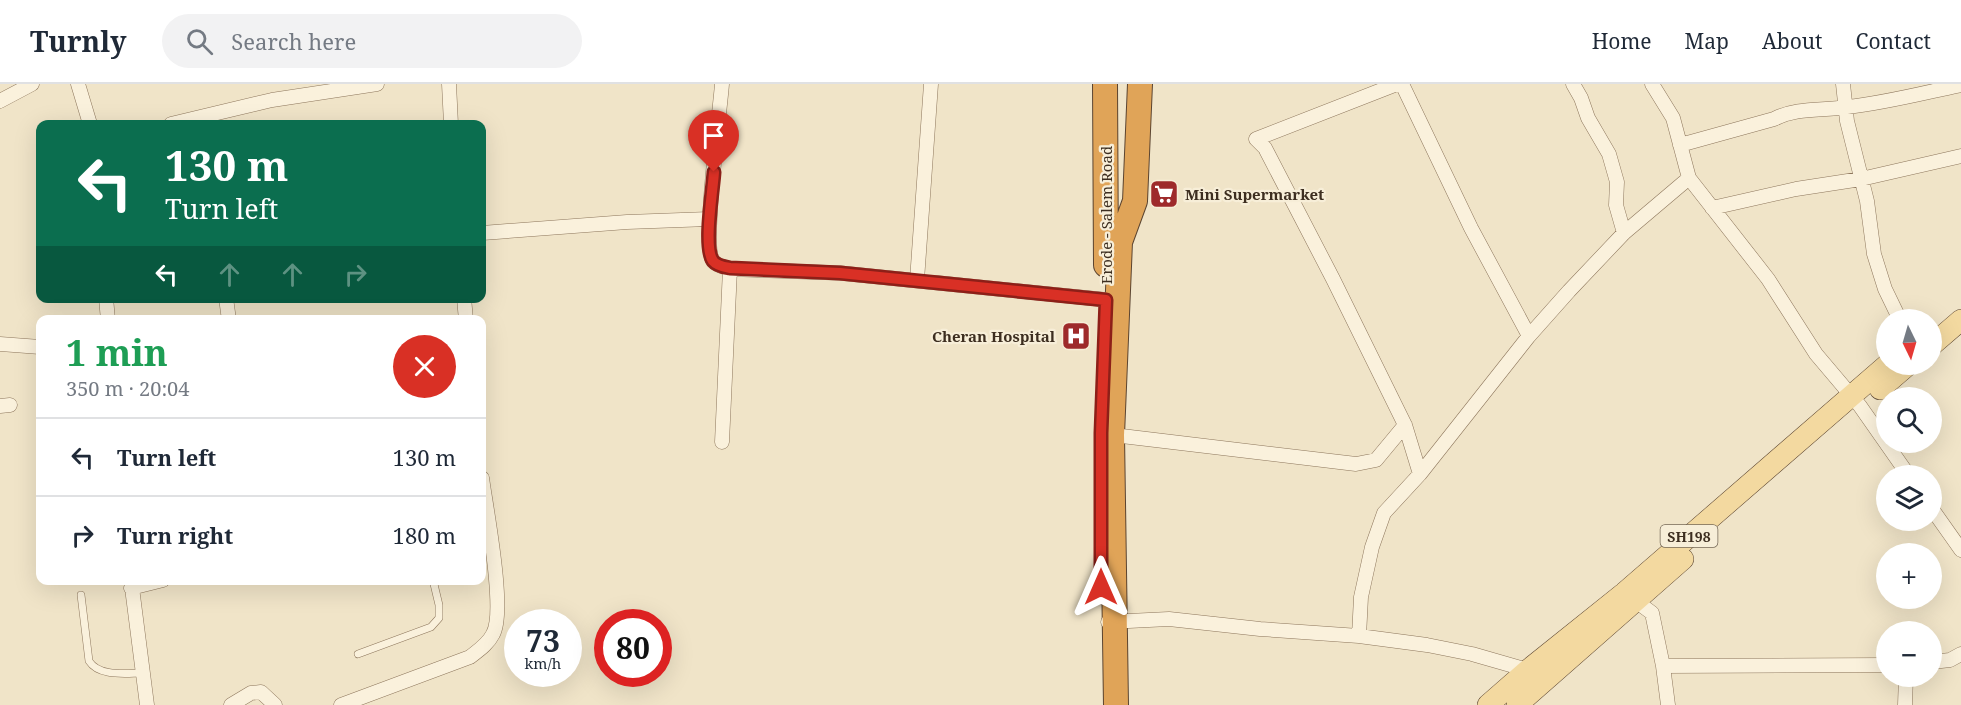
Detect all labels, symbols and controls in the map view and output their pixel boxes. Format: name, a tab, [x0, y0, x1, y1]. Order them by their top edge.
search box	[162, 14, 582, 68]
text: Turnly	[30, 22, 126, 60]
icon: search	[183, 25, 216, 58]
text: Search here	[231, 26, 356, 56]
text: Home	[1592, 27, 1652, 55]
text: Map	[1685, 27, 1729, 55]
text: About	[1762, 27, 1823, 55]
text: Contact	[1856, 27, 1931, 55]
pin	[688, 110, 739, 172]
icon: arrive	[697, 119, 730, 152]
text: 130 m	[165, 136, 289, 193]
icon: left	[66, 144, 144, 222]
street label: Erode - Salem Road	[1096, 146, 1116, 284]
supermarket icon: Mini Supermarket	[1148, 178, 1180, 210]
place label: Mini Supermarket	[1185, 184, 1324, 204]
text: Turn left	[165, 190, 278, 227]
icon: left	[150, 258, 183, 291]
icon: ahead	[213, 258, 246, 291]
icon: ahead	[276, 258, 309, 291]
icon: right	[339, 258, 372, 291]
north arrow	[1876, 309, 1942, 375]
map controls	[1876, 309, 1942, 687]
hospital icon: Cheran Hospital	[1060, 320, 1092, 352]
place label: Cheran Hospital	[932, 326, 1056, 346]
text: 1 min	[66, 328, 168, 377]
button: close	[393, 335, 456, 398]
text: 350 m · 20:04	[66, 375, 189, 402]
button: search	[1876, 387, 1942, 453]
icon: left	[66, 441, 99, 474]
text: Turn left	[117, 442, 216, 472]
text: 130 m	[393, 442, 456, 472]
button: layers	[1876, 465, 1942, 531]
icon: right	[66, 519, 99, 552]
text: Turn right	[117, 520, 233, 550]
text: 180 m	[393, 520, 456, 550]
road number: SH198	[1660, 525, 1718, 547]
button: +	[1876, 543, 1942, 609]
position arrow	[1069, 555, 1133, 619]
speed limit sign: 80	[594, 609, 672, 687]
text: 73	[526, 620, 560, 661]
button: −	[1876, 621, 1942, 687]
text: km/h	[525, 653, 561, 673]

